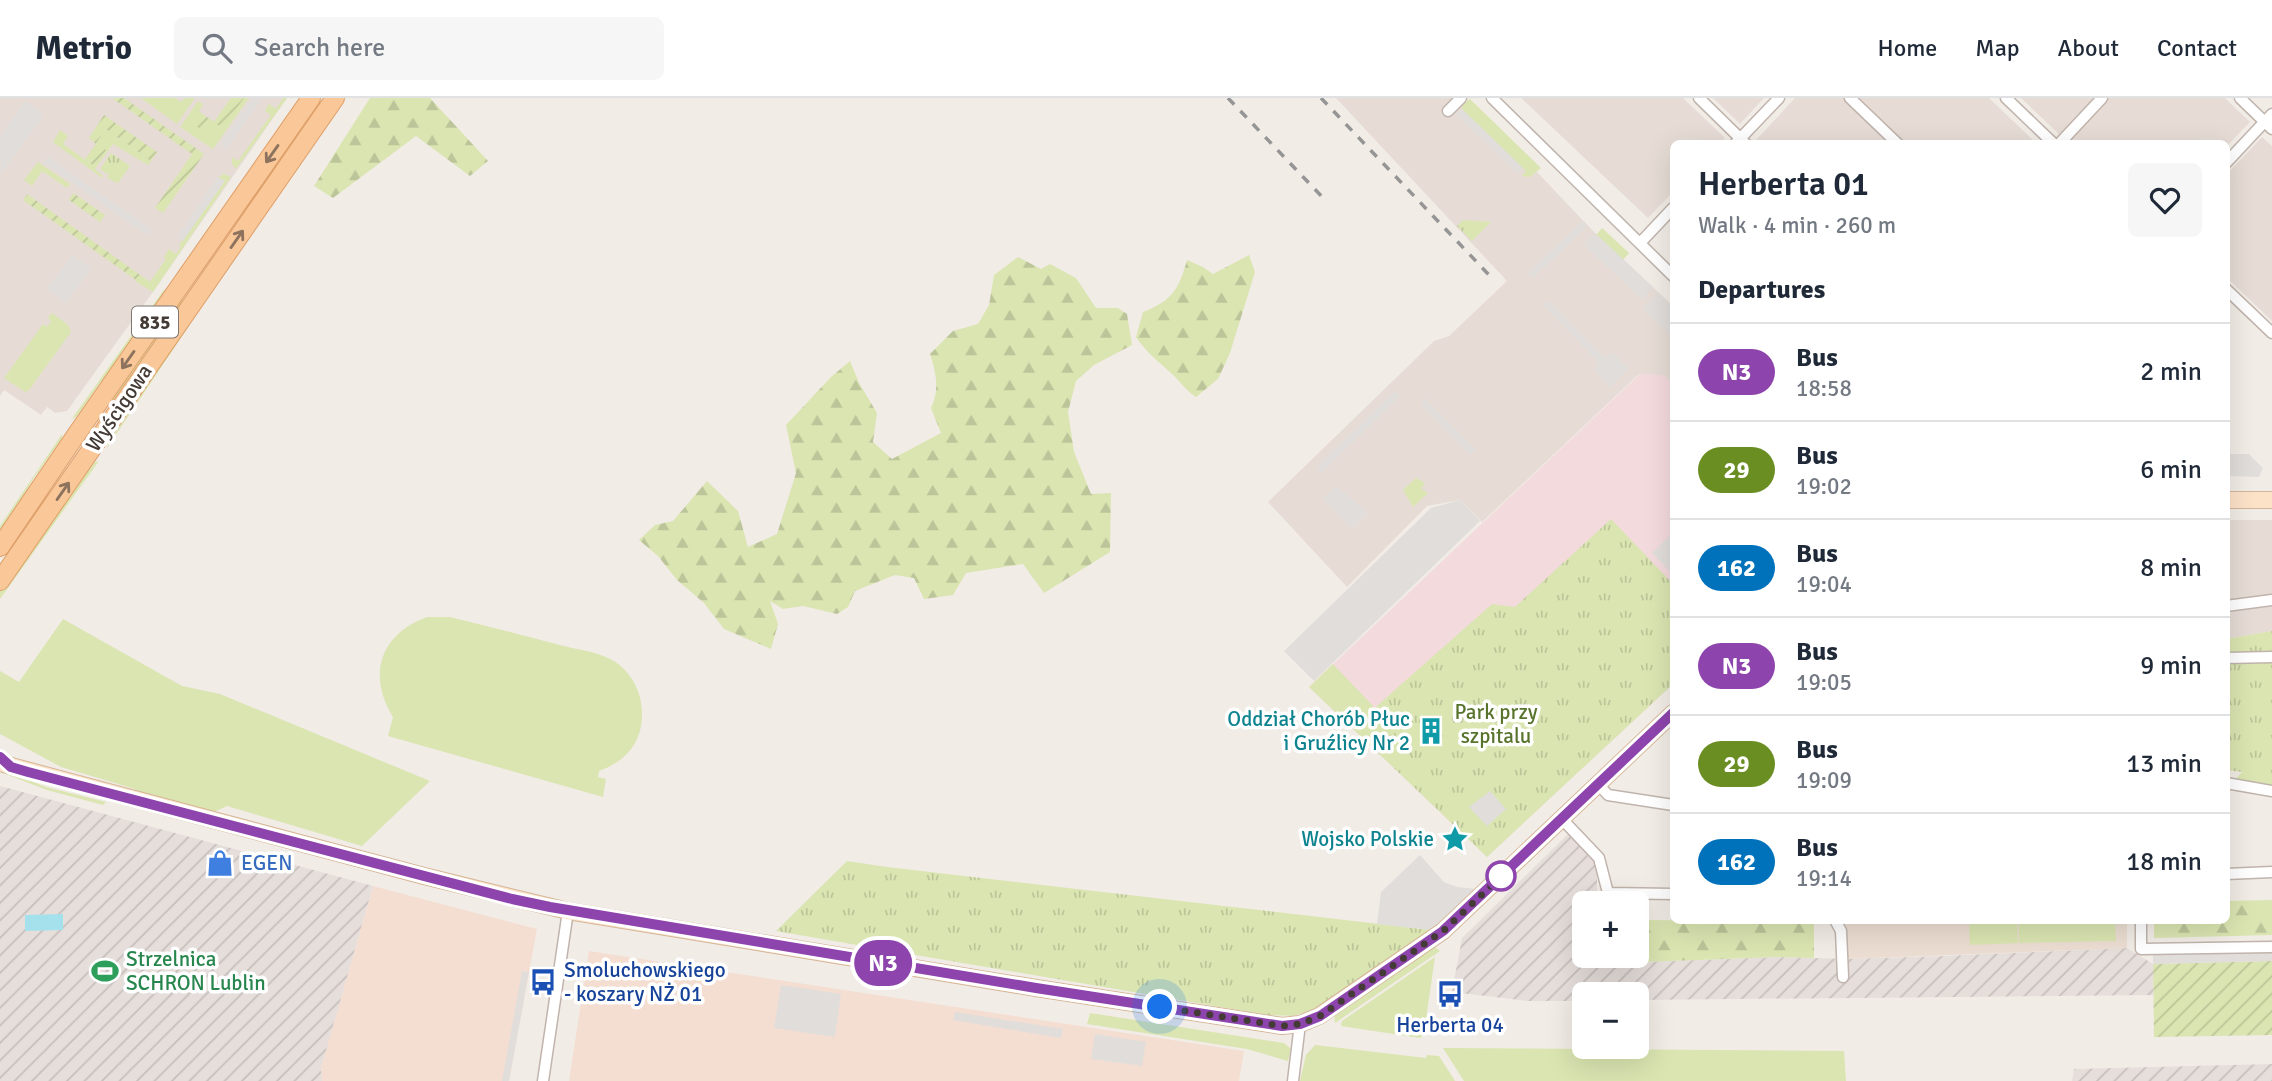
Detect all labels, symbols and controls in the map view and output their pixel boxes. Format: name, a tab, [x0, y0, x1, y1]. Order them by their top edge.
search box	[174, 17, 664, 80]
text: Metrio	[35, 28, 132, 69]
icon: search	[198, 29, 236, 67]
text: Search here	[254, 32, 385, 64]
text: Home	[1877, 33, 1937, 63]
text: Map	[1975, 33, 2020, 63]
text: About	[2058, 33, 2119, 63]
text: Contact	[2157, 33, 2237, 63]
one-way arrow	[265, 144, 279, 163]
button: heart	[2128, 163, 2202, 237]
text: Herberta 01	[1698, 164, 1869, 205]
text: Walk · 4 min · 260 m	[1698, 211, 1896, 240]
one-way arrow	[230, 230, 244, 249]
text: Departures	[1698, 274, 1825, 306]
road number: 835	[132, 306, 178, 338]
text: Bus	[1796, 342, 1838, 374]
one-way arrow	[121, 350, 135, 369]
text: 2 min	[2140, 356, 2202, 388]
text: N3	[1722, 357, 1751, 387]
street label: Wyścigowa	[80, 359, 158, 457]
text: 18:58	[1796, 374, 1852, 403]
text: Bus	[1796, 440, 1838, 472]
text: 6 min	[2140, 454, 2202, 486]
text: 29	[1724, 455, 1749, 485]
text: 19:02	[1796, 472, 1852, 501]
one-way arrow	[56, 481, 70, 501]
text: Bus	[1796, 538, 1838, 570]
text: 8 min	[2140, 552, 2202, 584]
text: 162	[1717, 553, 1756, 583]
text: 19:04	[1796, 570, 1852, 599]
text: Bus	[1796, 636, 1838, 668]
text: 9 min	[2140, 650, 2202, 682]
text: N3	[1722, 651, 1751, 681]
text: 19:05	[1796, 668, 1852, 697]
park label: Park przy szpitalu	[1454, 699, 1538, 749]
place label: Oddział Chorób Płuc i Gruźlicy Nr 2	[1227, 706, 1410, 756]
building icon: Oddział Chorób Płuc i Gruźlicy Nr 2	[1416, 716, 1446, 746]
text: Bus	[1796, 734, 1838, 766]
text: 13 min	[2126, 748, 2202, 780]
text: 29	[1724, 749, 1749, 779]
text: 19:09	[1796, 766, 1852, 795]
place icon: Wojsko Polskie	[1440, 824, 1470, 854]
place label: Wojsko Polskie	[1301, 826, 1434, 852]
text: Bus	[1796, 832, 1838, 864]
text: 18 min	[2126, 846, 2202, 878]
text: 162	[1717, 847, 1756, 877]
shop icon: EGEN	[205, 848, 235, 878]
place label: EGEN	[241, 850, 292, 876]
unlabelled marker	[1486, 861, 1516, 891]
text: 19:14	[1796, 864, 1852, 893]
map controls	[1572, 891, 1649, 1059]
button: +	[1572, 891, 1649, 968]
line badge: N3	[852, 940, 914, 986]
place label: Strzelnica SCHRON Lublin	[126, 946, 266, 996]
text: N3	[868, 948, 898, 978]
sports icon: Strzelnica SCHRON Lublin	[90, 956, 120, 986]
place label: Smoluchowskiego - koszary NŻ 01	[564, 957, 726, 1007]
bus stop icon: Smoluchowskiego - koszary NŻ 01	[528, 967, 558, 997]
bus stop icon: Herberta 04	[1435, 979, 1465, 1009]
button: −	[1572, 982, 1649, 1059]
your location	[1142, 989, 1177, 1024]
place label: Herberta 04	[1396, 1012, 1504, 1038]

